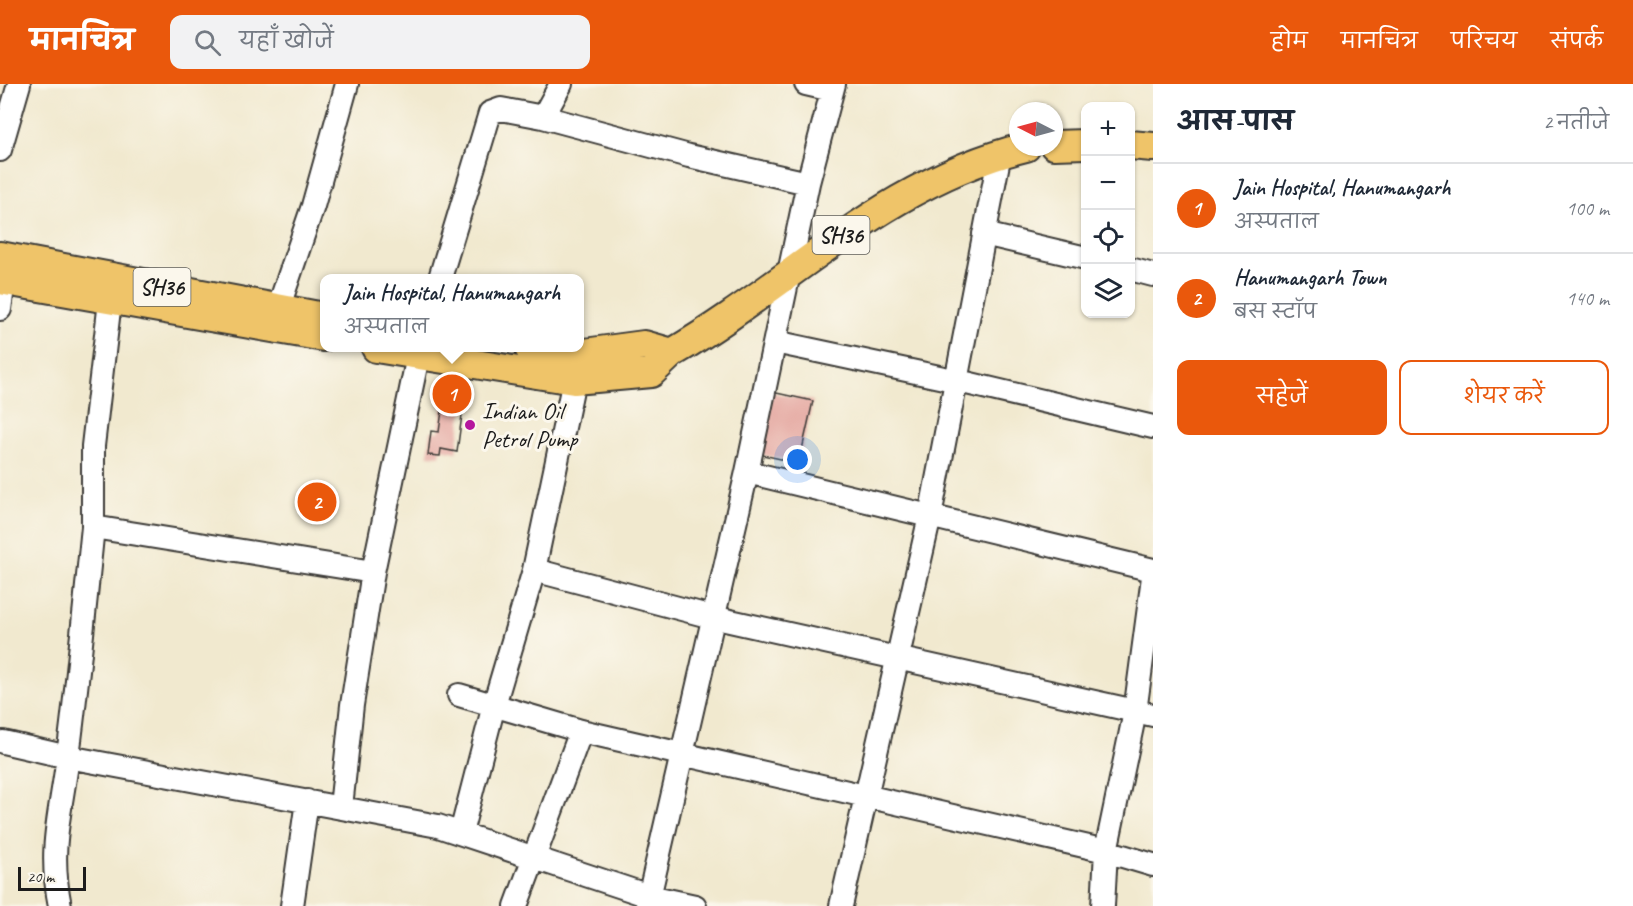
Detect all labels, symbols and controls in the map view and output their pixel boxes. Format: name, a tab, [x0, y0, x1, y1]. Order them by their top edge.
search box	[170, 15, 590, 69]
text: मानचित्र	[30, 23, 134, 58]
icon: search	[191, 26, 224, 59]
text: यहाँ खोजें	[239, 27, 333, 55]
text: होम	[1271, 28, 1308, 54]
text: मानचित्र	[1341, 28, 1418, 54]
text: परिचय	[1451, 28, 1517, 54]
text: संपर्क	[1550, 28, 1603, 54]
north arrow	[1009, 102, 1063, 156]
map controls	[1081, 102, 1135, 318]
button: +	[1081, 102, 1135, 156]
text: आस-पास	[1177, 105, 1294, 138]
text: 2 नतीजे	[1543, 110, 1609, 135]
button: −	[1081, 156, 1135, 210]
text: Jain Hospital, Hanumangarh	[1234, 174, 1450, 202]
text: 1	[1192, 196, 1201, 221]
text: 100 m	[1566, 196, 1609, 221]
text: अस्पताल	[1234, 209, 1319, 234]
button: locate	[1081, 210, 1135, 264]
road number: SH36	[812, 216, 870, 254]
button: layers	[1081, 264, 1135, 318]
text: Hanumangarh Town	[1234, 264, 1386, 292]
road number: SH36	[134, 268, 190, 306]
popup	[320, 274, 584, 352]
text: Jain Hospital, Hanumangarh	[344, 279, 560, 307]
text: 2	[1192, 286, 1201, 311]
text: 140 m	[1566, 286, 1609, 311]
text: बस स्टॉप	[1234, 299, 1317, 324]
text: अस्पताल	[344, 314, 429, 339]
button: सहेजें	[1177, 360, 1387, 435]
button: शेयर करें	[1399, 360, 1609, 435]
pin: 1	[432, 372, 472, 416]
place label: Indian Oil Petrol Pump	[482, 396, 579, 454]
marker: Indian Oil Petrol Pump	[463, 418, 477, 432]
your location	[783, 445, 812, 474]
pin: 2	[298, 480, 336, 524]
scale bar	[18, 864, 86, 892]
text: 20 m	[27, 867, 54, 887]

